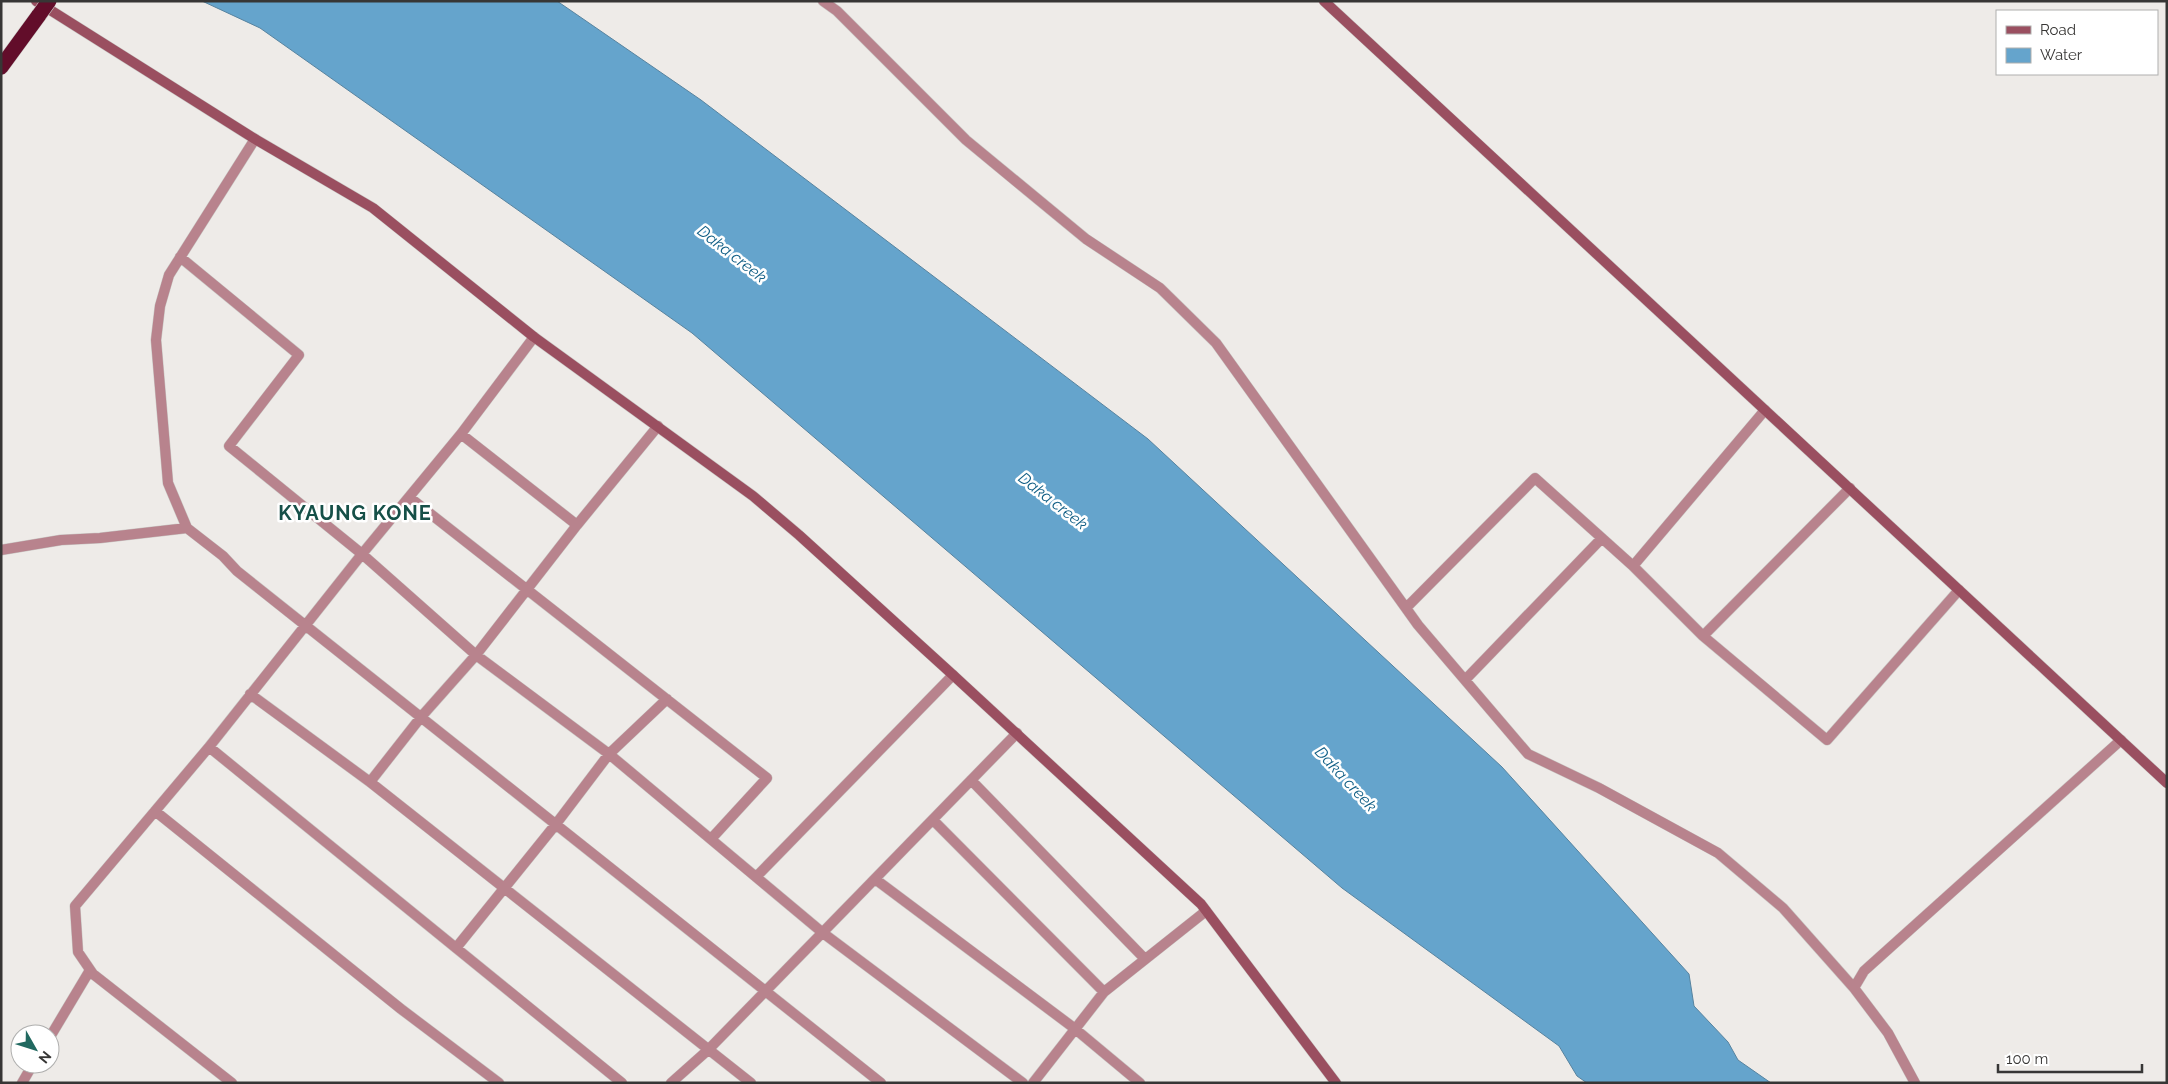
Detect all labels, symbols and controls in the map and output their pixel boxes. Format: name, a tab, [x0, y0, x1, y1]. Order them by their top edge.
legend	[1996, 10, 2158, 75]
text: Road	[2040, 21, 2076, 39]
text: Water	[2040, 46, 2083, 64]
water label: Daka creek	[694, 221, 770, 287]
water label: Daka creek	[1015, 468, 1091, 534]
district label: KYAUNG KONE	[278, 501, 432, 525]
water label: Daka creek	[1311, 743, 1381, 816]
north arrow	[10, 1024, 60, 1074]
scale bar	[1998, 1042, 2142, 1074]
text: N	[36, 1048, 55, 1066]
text: 100 m	[2006, 1050, 2048, 1068]

